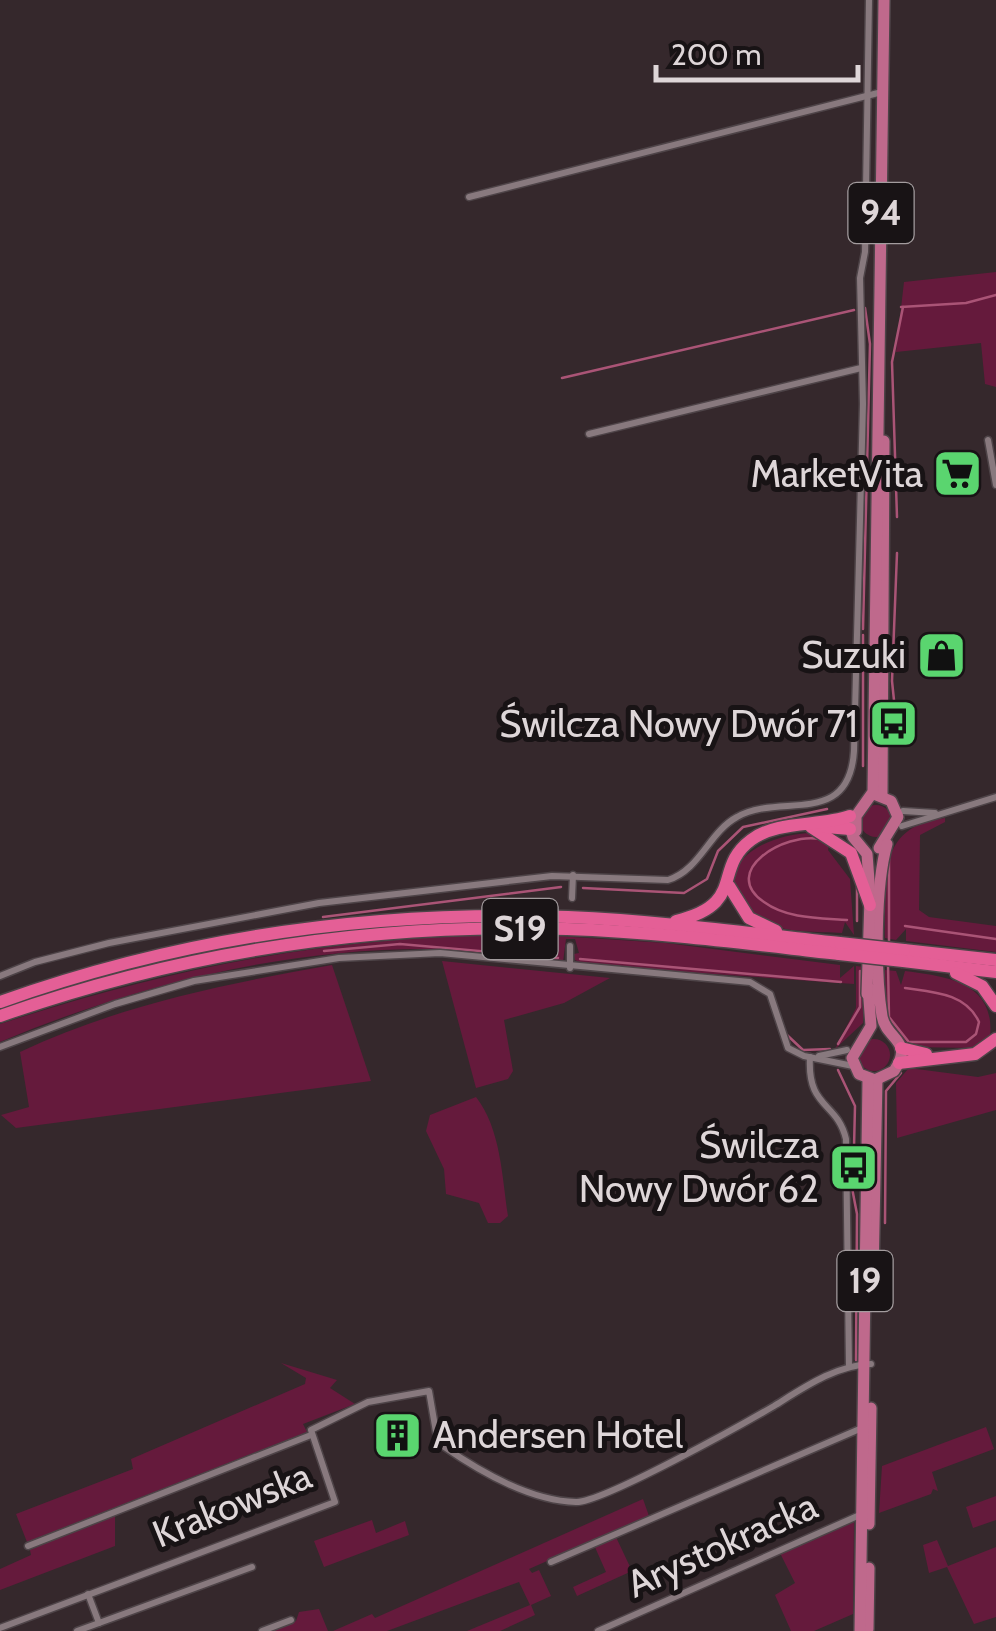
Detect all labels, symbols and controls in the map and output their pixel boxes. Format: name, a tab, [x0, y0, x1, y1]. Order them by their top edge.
scale bar	[656, 20, 858, 82]
text: 200 m	[671, 36, 762, 73]
road number: 94	[848, 183, 914, 243]
supermarket icon: MarketVita	[932, 448, 984, 500]
place label: MarketVita	[750, 450, 923, 497]
shop icon: Suzuki	[915, 629, 967, 681]
place label: Suzuki	[801, 631, 906, 678]
bus stop icon: Świlcza Nowy Dwór 71	[867, 698, 919, 750]
place label: Świlcza Nowy Dwór 71	[499, 700, 858, 747]
road number: S19	[482, 899, 558, 959]
place label: Świlcza Nowy Dwór 62	[579, 1121, 819, 1212]
bus stop icon: Świlcza Nowy Dwór 62	[828, 1141, 880, 1193]
road number: 19	[838, 1251, 892, 1311]
building icon: Andersen Hotel	[372, 1409, 424, 1461]
place label: Andersen Hotel	[433, 1411, 683, 1458]
street label: Krakowska	[146, 1452, 318, 1558]
street label: Arystokracka	[619, 1482, 824, 1607]

